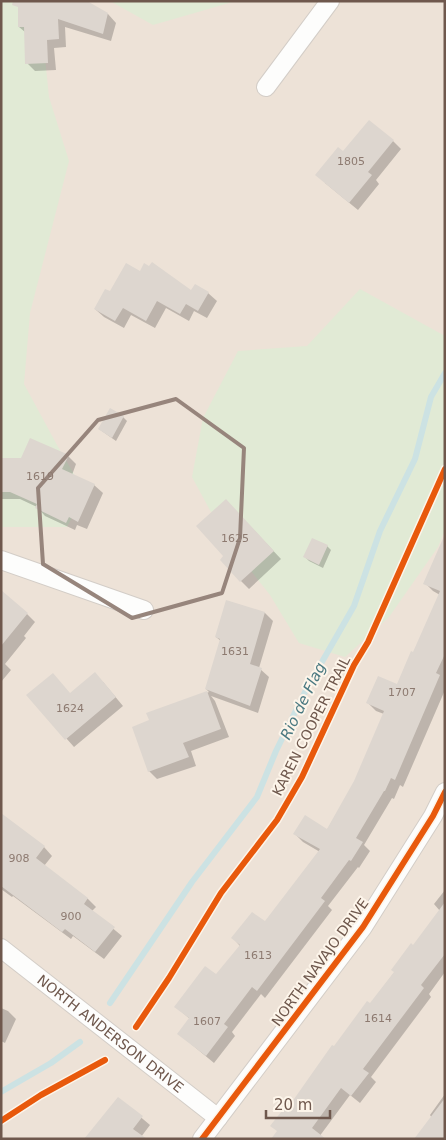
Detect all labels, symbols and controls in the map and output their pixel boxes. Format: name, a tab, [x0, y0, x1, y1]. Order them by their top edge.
house number: 1805	[337, 155, 365, 168]
house number: 1619	[26, 470, 54, 483]
house number: 1625	[221, 532, 249, 545]
house number: 1631	[221, 645, 249, 658]
street label: KAREN COOPER TRAIL	[269, 653, 353, 798]
water label: Rio de Flag	[277, 660, 329, 742]
house number: 1707	[388, 686, 416, 699]
house number: 1624	[56, 702, 84, 715]
house number: 908	[9, 852, 30, 865]
street label: NORTH NAVAJO DRIVE	[268, 895, 372, 1029]
house number: 900	[61, 910, 82, 923]
house number: 1613	[244, 949, 272, 962]
street label: NORTH ANDERSON DRIVE	[34, 972, 187, 1096]
house number: 1614	[364, 1012, 392, 1025]
house number: 1607	[193, 1015, 221, 1028]
scale bar	[266, 1088, 330, 1120]
text: 20 m	[274, 1096, 312, 1114]

